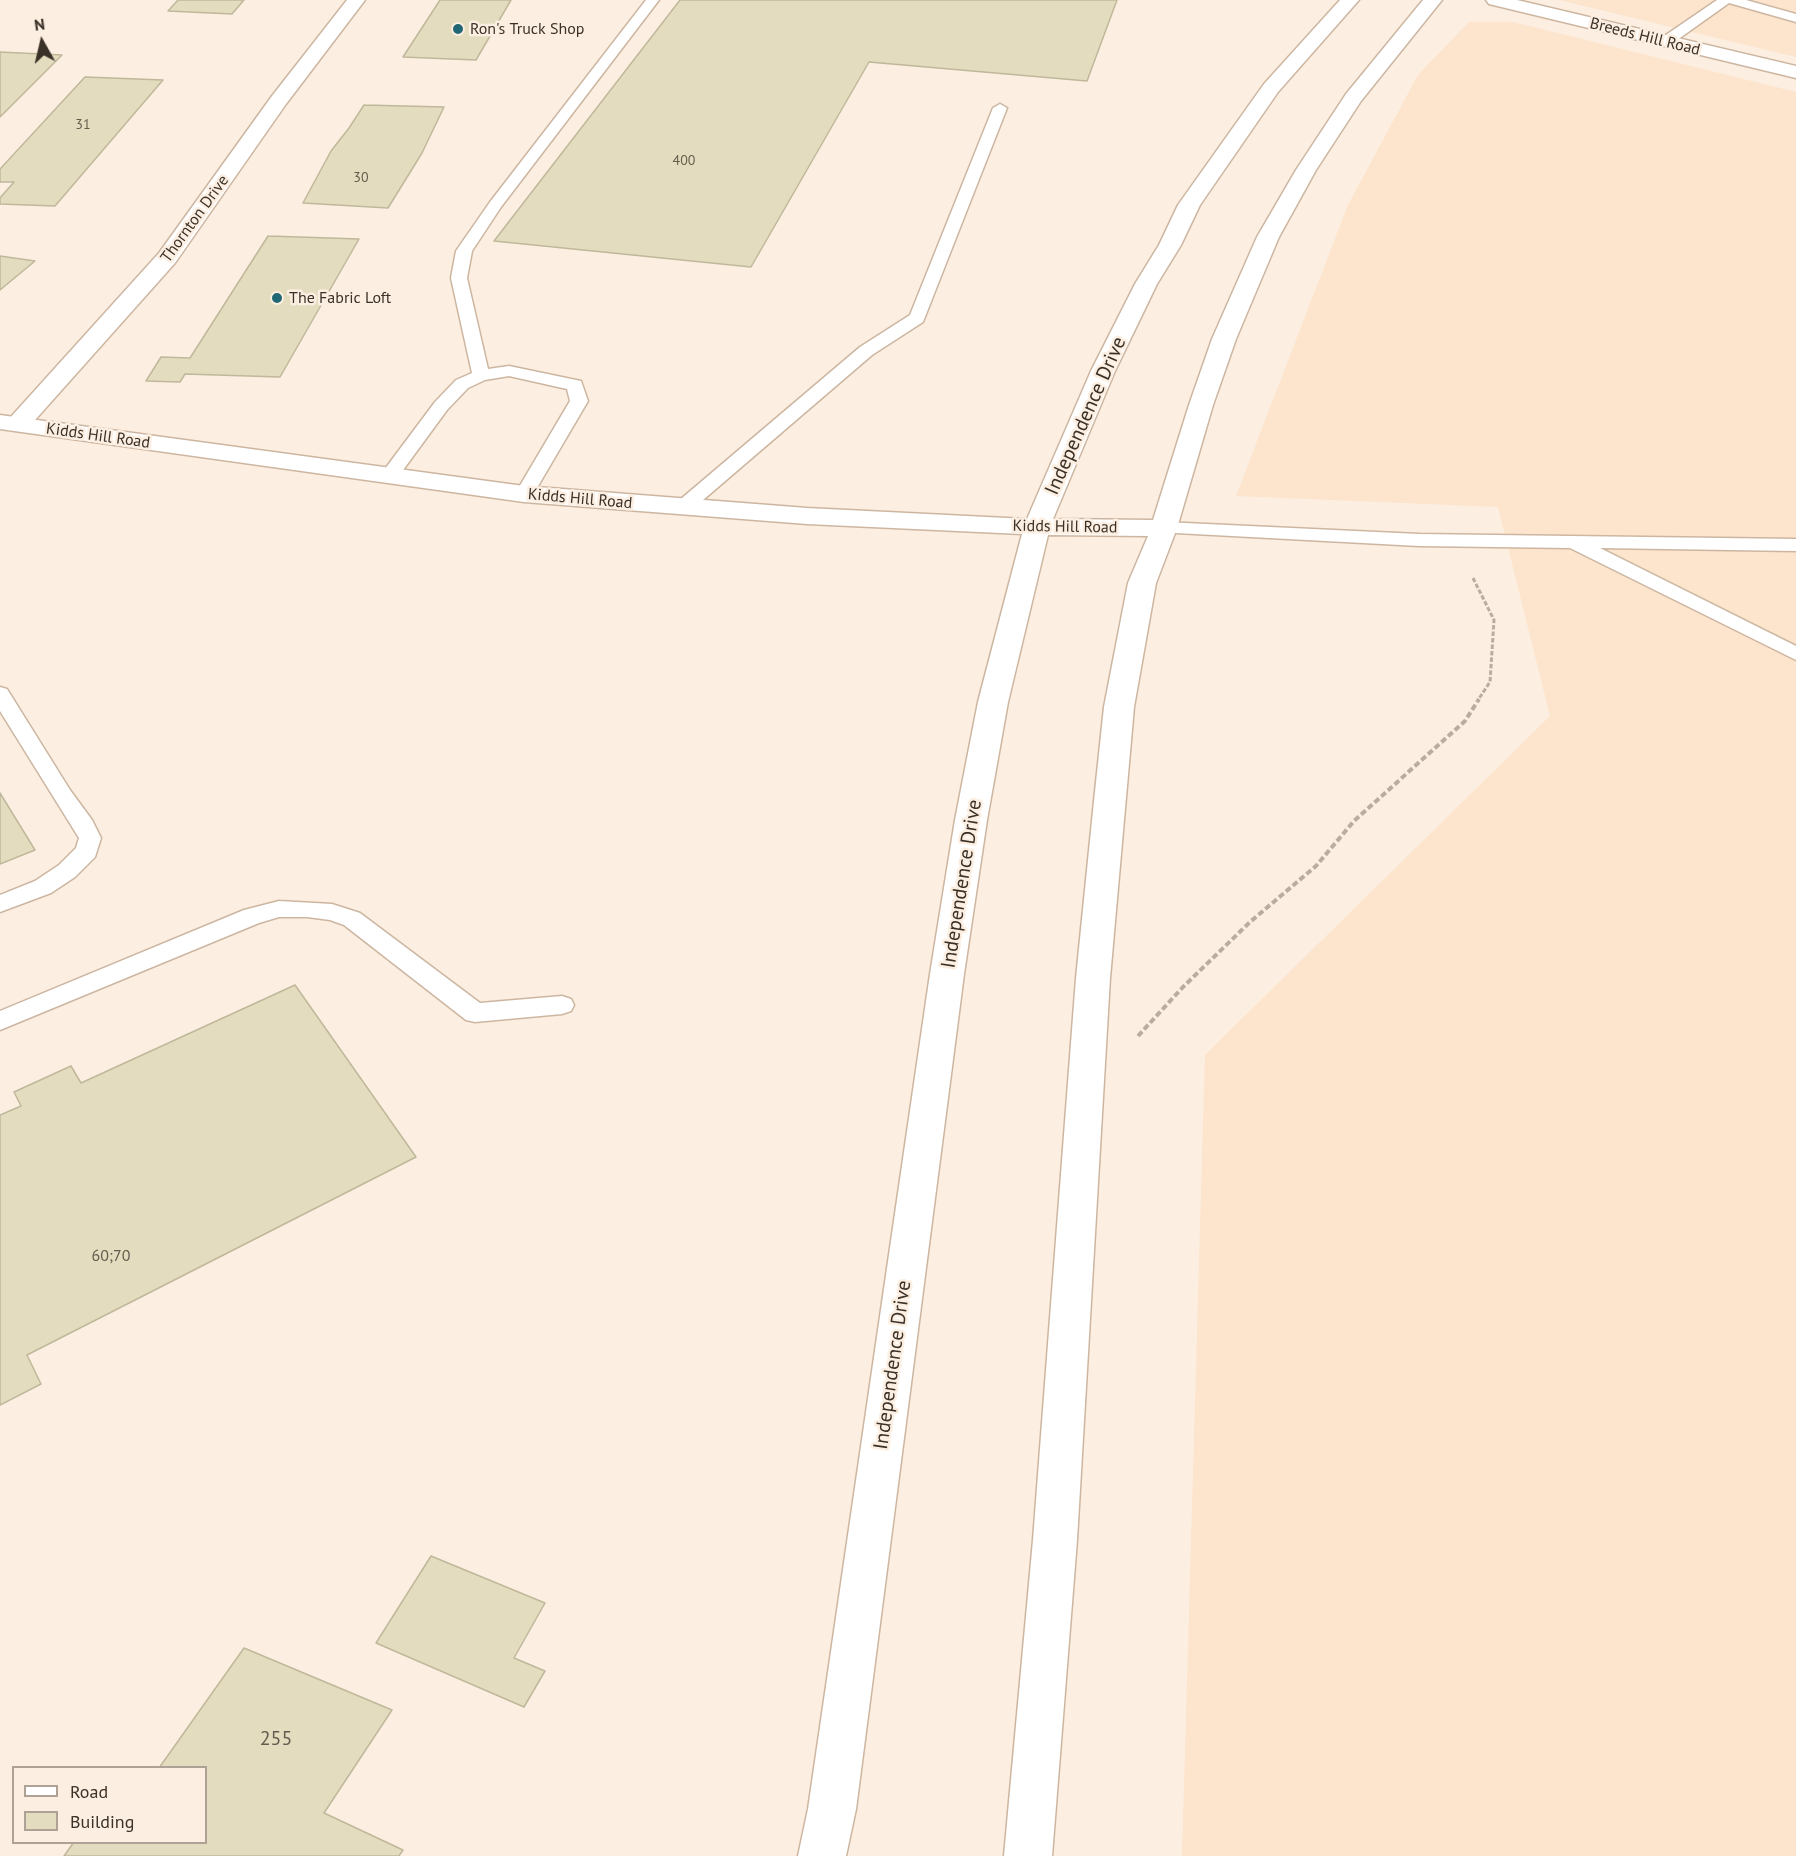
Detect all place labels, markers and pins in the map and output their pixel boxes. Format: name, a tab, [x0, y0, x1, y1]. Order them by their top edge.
place label: Ron's Truck Shop	[470, 19, 584, 39]
marker: Ron's Truck Shop	[451, 22, 465, 36]
place label: The Fabric Loft	[289, 288, 391, 308]
marker: The Fabric Loft	[270, 291, 284, 305]

